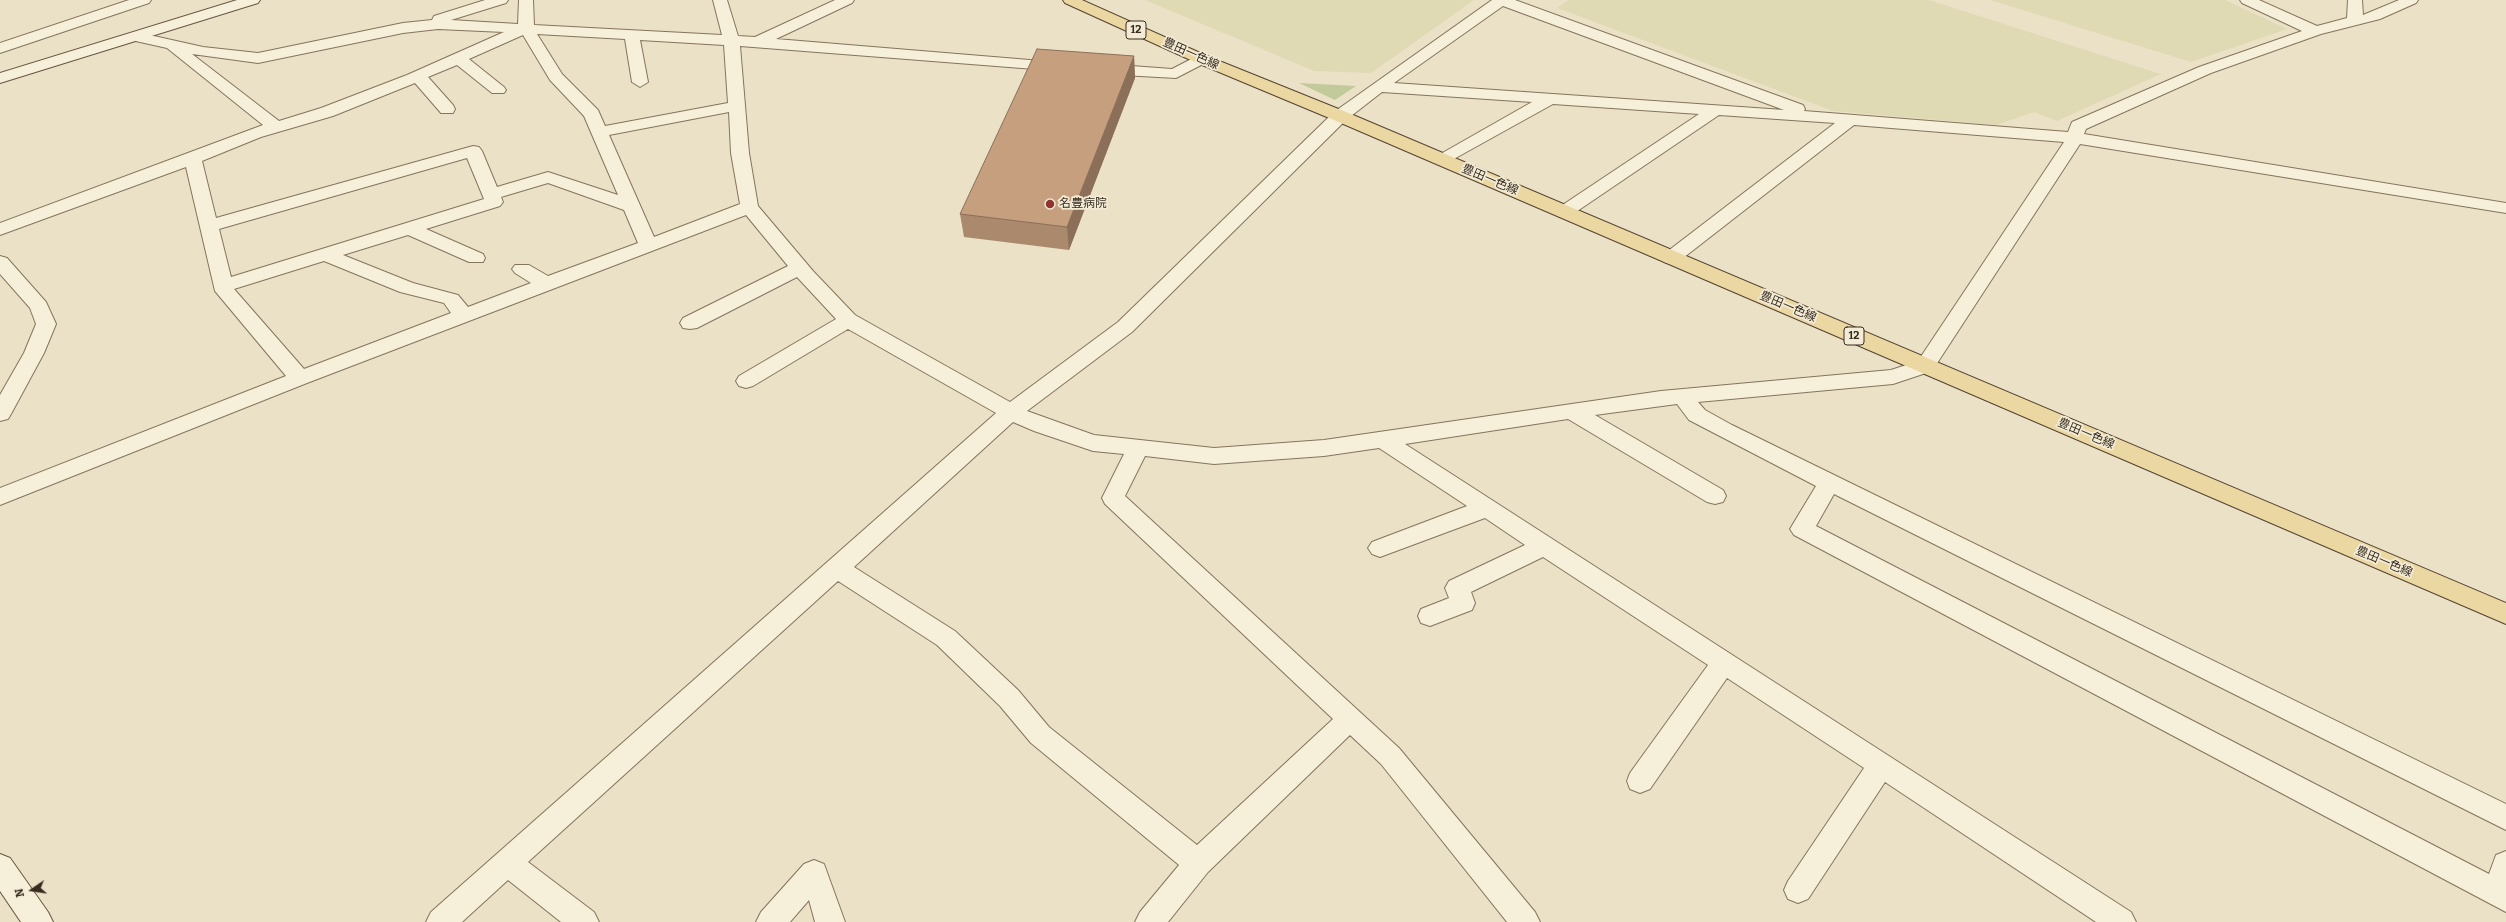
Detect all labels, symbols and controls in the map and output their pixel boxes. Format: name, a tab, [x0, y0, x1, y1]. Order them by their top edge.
road number: 12	[1126, 21, 1146, 39]
street label: 豊田一色線	[1161, 35, 1221, 73]
street label: 豊田一色線	[1460, 162, 1520, 198]
place label: 名豊病院	[1059, 197, 1107, 211]
marker: 名豊病院	[1044, 198, 1056, 210]
street label: 豊田一色線	[1758, 289, 1818, 325]
road number: 12	[1844, 327, 1864, 345]
street label: 豊田一色線	[2056, 416, 2116, 452]
street label: 豊田一色線	[2354, 544, 2414, 580]
north arrow	[12, 870, 52, 910]
text: N	[13, 887, 27, 898]

